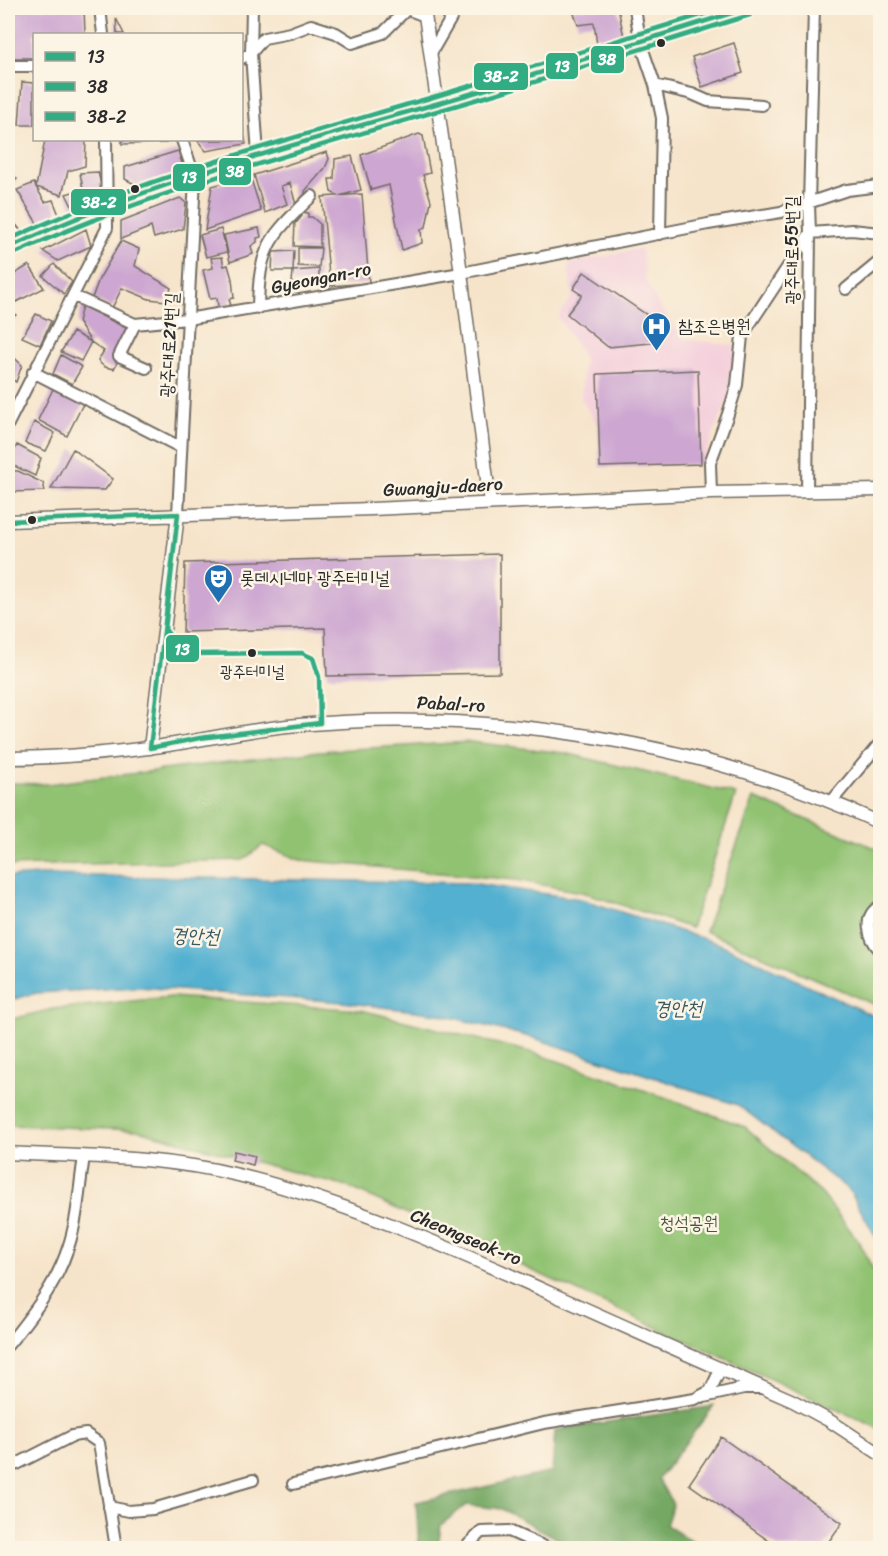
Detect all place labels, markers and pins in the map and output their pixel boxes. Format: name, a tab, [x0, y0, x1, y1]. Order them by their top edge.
unlabelled marker	[655, 37, 667, 49]
unlabelled marker	[129, 183, 141, 195]
hospital icon: 참조은병원	[641, 310, 673, 352]
place label: 참조은병원	[678, 310, 750, 342]
unlabelled marker	[26, 514, 38, 526]
theatre icon: 롯데시네마 광주터미널	[203, 562, 235, 604]
place label: 롯데시네마 광주터미널	[240, 562, 390, 594]
marker: 광주터미널	[246, 647, 258, 659]
place label: 광주터미널	[220, 657, 284, 686]

